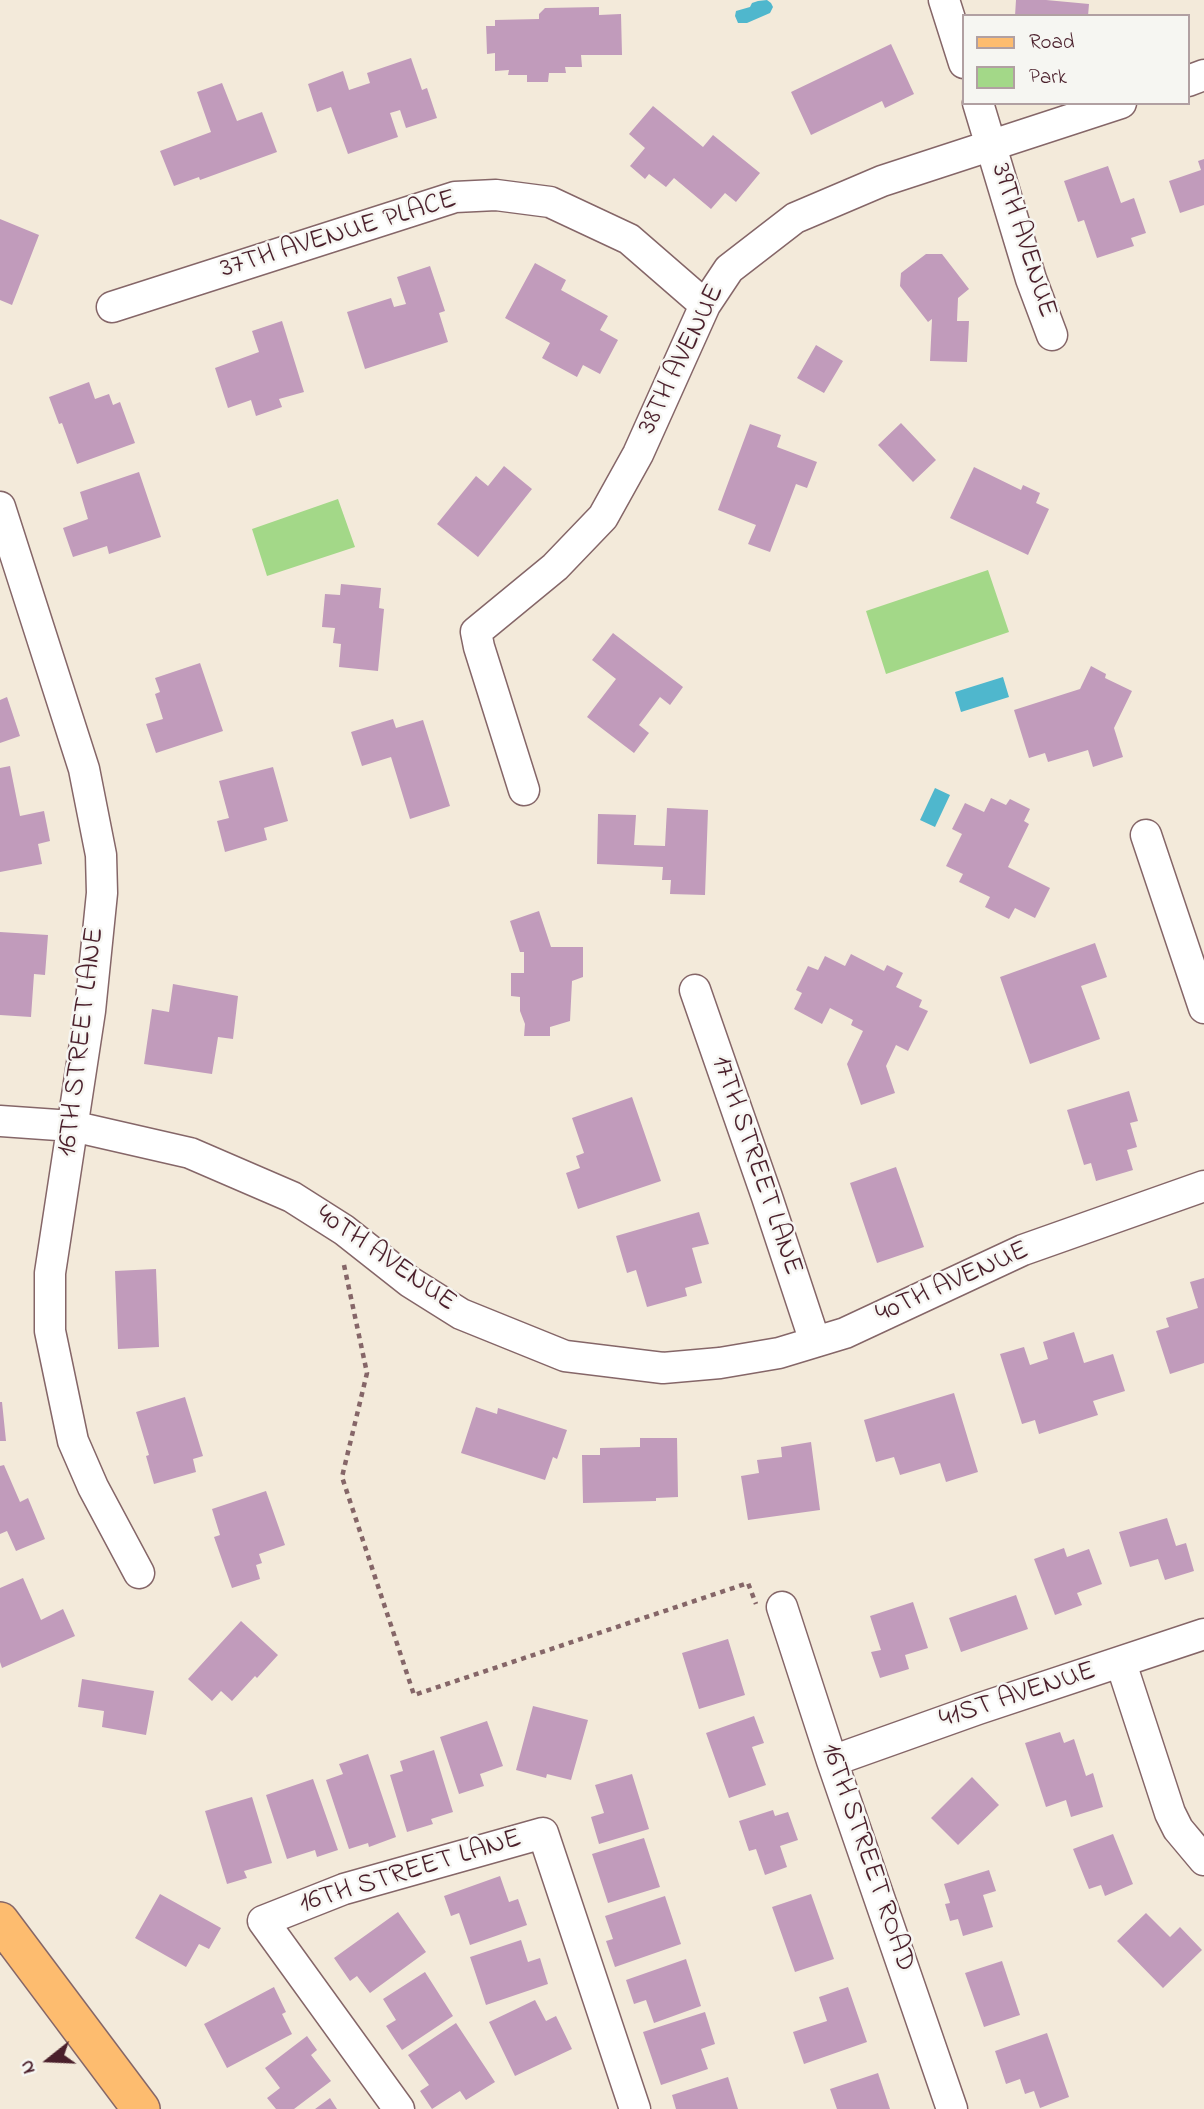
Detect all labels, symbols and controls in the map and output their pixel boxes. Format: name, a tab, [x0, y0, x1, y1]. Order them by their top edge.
legend	[962, 14, 1190, 105]
text: Road	[1029, 28, 1075, 58]
text: Park	[1029, 63, 1067, 93]
street label: 39TH AVENUE	[981, 160, 1063, 322]
street label: 37TH AVENUE PLACE	[217, 184, 461, 288]
street label: 38TH AVENUE	[632, 280, 734, 440]
street label: 16TH STREET LANE	[52, 926, 114, 1158]
street label: 17TH STREET LANE	[702, 1052, 808, 1280]
street label: 40TH AVENUE	[308, 1199, 462, 1321]
street label: 40TH AVENUE	[871, 1235, 1035, 1333]
street label: 41ST AVENUE	[936, 1656, 1100, 1738]
street label: 16TH STREET ROAD	[811, 1740, 921, 1976]
street label: 16TH STREET LANE	[296, 1823, 526, 1923]
north arrow	[14, 2025, 84, 2095]
text: N	[14, 2056, 43, 2077]

